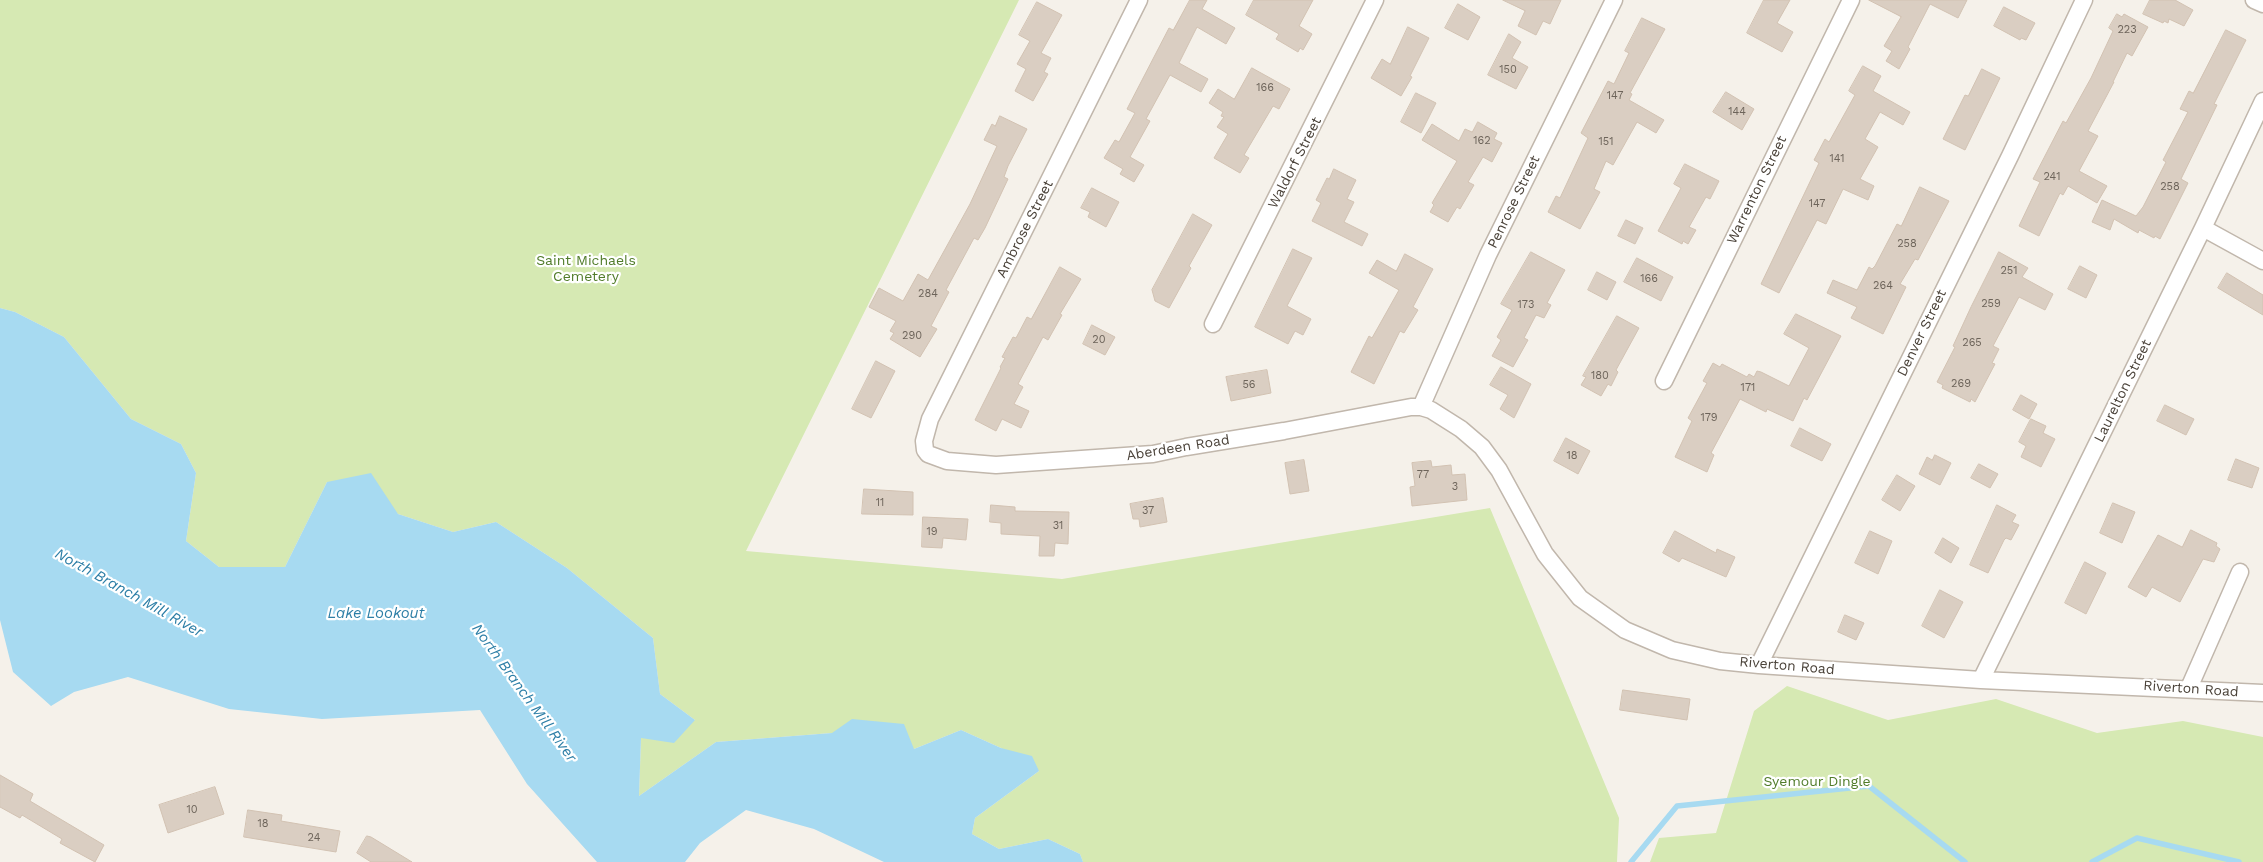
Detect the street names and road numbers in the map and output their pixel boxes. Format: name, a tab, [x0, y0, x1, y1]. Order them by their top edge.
street label: Waldorf Street	[1265, 114, 1325, 212]
street label: Warrenton Street	[1723, 133, 1791, 247]
street label: Penrose Street	[1484, 153, 1544, 251]
street label: Ambrose Street	[993, 177, 1057, 281]
street label: Denver Street	[1894, 287, 1950, 379]
street label: Laurelton Street	[2091, 337, 2155, 445]
street label: Aberdeen Road	[1125, 432, 1231, 464]
street label: Riverton Road	[1739, 653, 1835, 679]
street label: Riverton Road	[2143, 677, 2239, 701]

